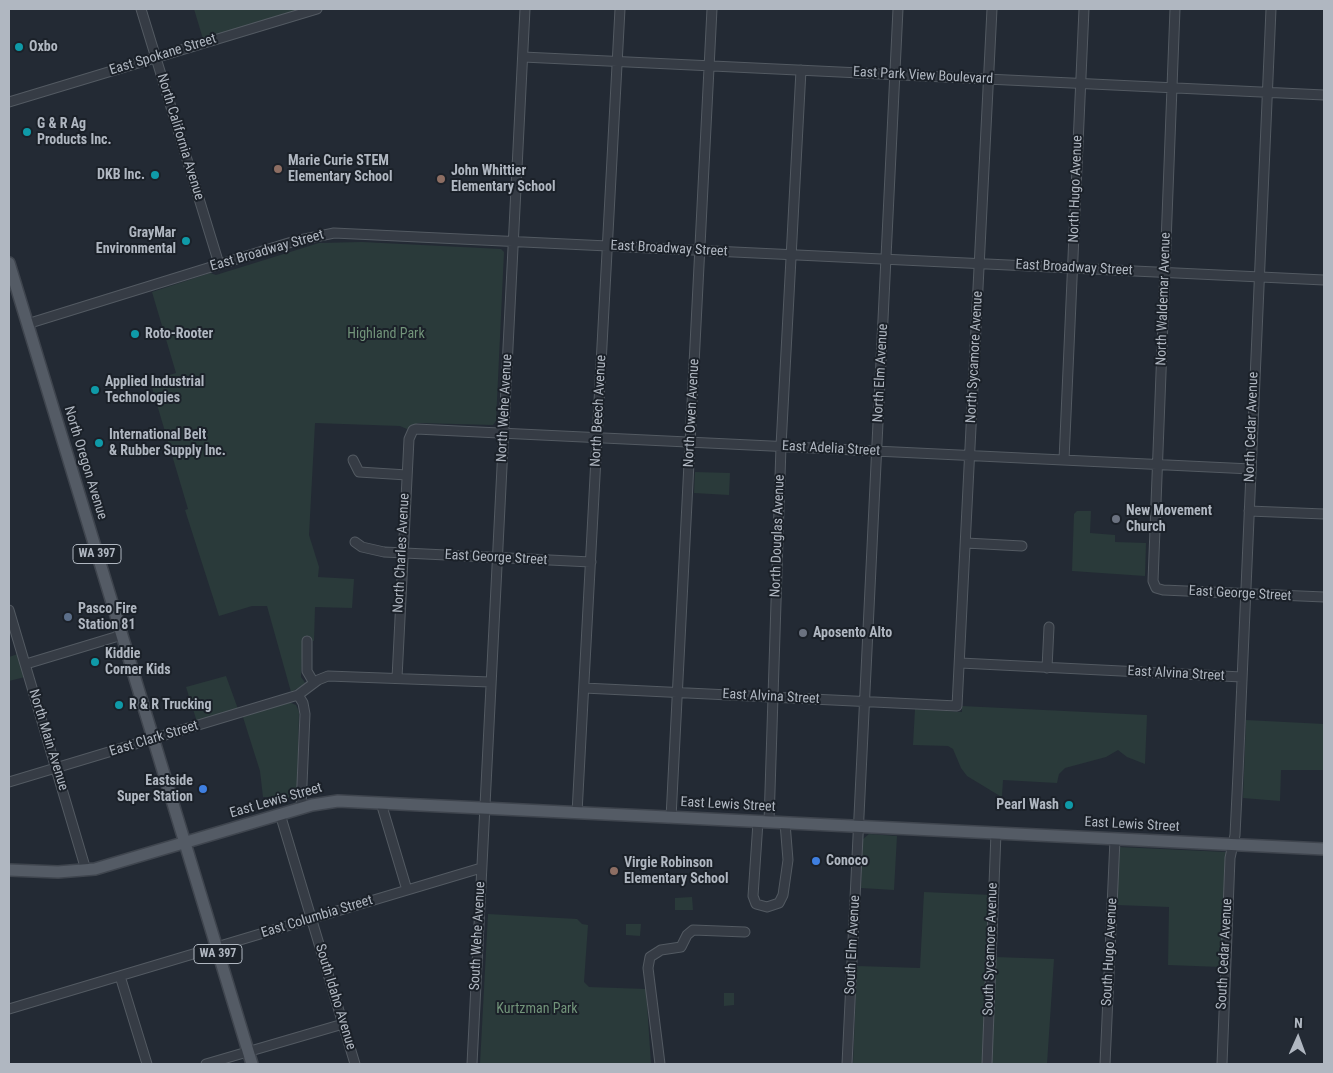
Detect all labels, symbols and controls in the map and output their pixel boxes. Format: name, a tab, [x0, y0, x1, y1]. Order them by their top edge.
street label: East Spokane Street	[107, 31, 219, 79]
place label: Oxbo	[29, 39, 58, 55]
marker: Oxbo	[13, 41, 25, 53]
street label: East Park View Boulevard	[852, 64, 994, 88]
street label: North California Avenue	[153, 72, 207, 202]
place label: G & R Ag Products Inc.	[37, 116, 112, 148]
marker: G & R Ag Products Inc.	[21, 126, 33, 138]
street label: North Hugo Avenue	[1066, 135, 1086, 243]
place label: Marie Curie STEM Elementary School	[288, 153, 393, 186]
marker: Marie Curie STEM Elementary School	[272, 163, 284, 175]
place label: John Whittier Elementary School	[451, 163, 556, 196]
place label: DKB Inc.	[97, 167, 145, 183]
marker: DKB Inc.	[149, 169, 161, 181]
marker: John Whittier Elementary School	[435, 173, 447, 185]
place label: GrayMar Environmental	[96, 225, 176, 258]
street label: East Broadway Street	[208, 227, 326, 275]
street label: North Waldemar Avenue	[1153, 232, 1175, 366]
marker: GrayMar Environmental	[180, 235, 192, 247]
street label: East Broadway Street	[610, 238, 728, 260]
street label: East Broadway Street	[1015, 257, 1133, 279]
street label: North Sycamore Avenue	[963, 290, 987, 424]
street label: North Elm Avenue	[870, 323, 892, 423]
place label: Roto-Rooter	[145, 326, 213, 342]
park label: Highland Park	[347, 326, 425, 342]
marker: Roto-Rooter	[129, 328, 141, 340]
street label: North Wehe Avenue	[494, 353, 516, 463]
street label: North Beech Avenue	[588, 355, 610, 467]
street label: North Owen Avenue	[681, 358, 703, 468]
street label: North Cedar Avenue	[1242, 372, 1262, 482]
place label: Applied Industrial Technologies	[105, 374, 204, 407]
marker: Applied Industrial Technologies	[89, 384, 101, 396]
street label: North Oregon Avenue	[60, 404, 110, 522]
place label: International Belt & Rubber Supply Inc.	[109, 427, 226, 460]
marker: International Belt & Rubber Supply Inc.	[93, 437, 105, 449]
street label: East Adelia Street	[782, 438, 880, 460]
street label: North Douglas Avenue	[767, 474, 789, 598]
street label: North Charles Avenue	[390, 493, 414, 613]
place label: New Movement Church	[1126, 503, 1212, 536]
marker: New Movement Church	[1110, 513, 1122, 525]
road number: WA 397	[73, 544, 121, 564]
street label: East George Street	[444, 547, 548, 569]
street label: East George Street	[1188, 583, 1292, 605]
place label: Pasco Fire Station 81	[78, 601, 137, 634]
marker: Pasco Fire Station 81	[62, 611, 74, 623]
place label: Aposento Alto	[813, 625, 892, 641]
marker: Aposento Alto	[797, 627, 809, 639]
place label: Kiddie Corner Kids	[105, 646, 171, 679]
marker: Kiddie Corner Kids	[89, 656, 101, 668]
street label: East Alvina Street	[1127, 663, 1225, 685]
street label: East Alvina Street	[722, 686, 820, 708]
street label: North Main Avenue	[25, 687, 71, 793]
place label: R & R Trucking	[129, 697, 212, 713]
marker: R & R Trucking	[113, 699, 125, 711]
street label: East Clark Street	[108, 718, 200, 760]
place label: Eastside Super Station	[117, 773, 193, 806]
street label: East Lewis Street	[228, 780, 324, 822]
marker: Eastside Super Station	[197, 783, 209, 795]
street label: East Lewis Street	[680, 794, 776, 816]
place label: Pearl Wash	[996, 797, 1059, 813]
marker: Pearl Wash	[1063, 799, 1075, 811]
street label: East Lewis Street	[1084, 814, 1180, 836]
place label: Conoco	[826, 853, 868, 869]
place label: Virgie Robinson Elementary School	[624, 855, 729, 888]
marker: Conoco	[810, 855, 822, 867]
marker: Virgie Robinson Elementary School	[608, 865, 620, 877]
street label: South Wehe Avenue	[467, 881, 489, 991]
street label: South Sycamore Avenue	[980, 882, 1002, 1016]
street label: East Columbia Street	[259, 892, 375, 942]
street label: South Elm Avenue	[842, 895, 864, 995]
street label: South Hugo Avenue	[1099, 898, 1121, 1006]
street label: South Cedar Avenue	[1214, 898, 1236, 1010]
street label: South Idaho Avenue	[311, 942, 359, 1052]
road number: WA 397	[194, 944, 242, 964]
park label: Kurtzman Park	[496, 1001, 578, 1017]
north arrow	[1273, 1013, 1323, 1063]
text: N	[1294, 1015, 1303, 1031]

